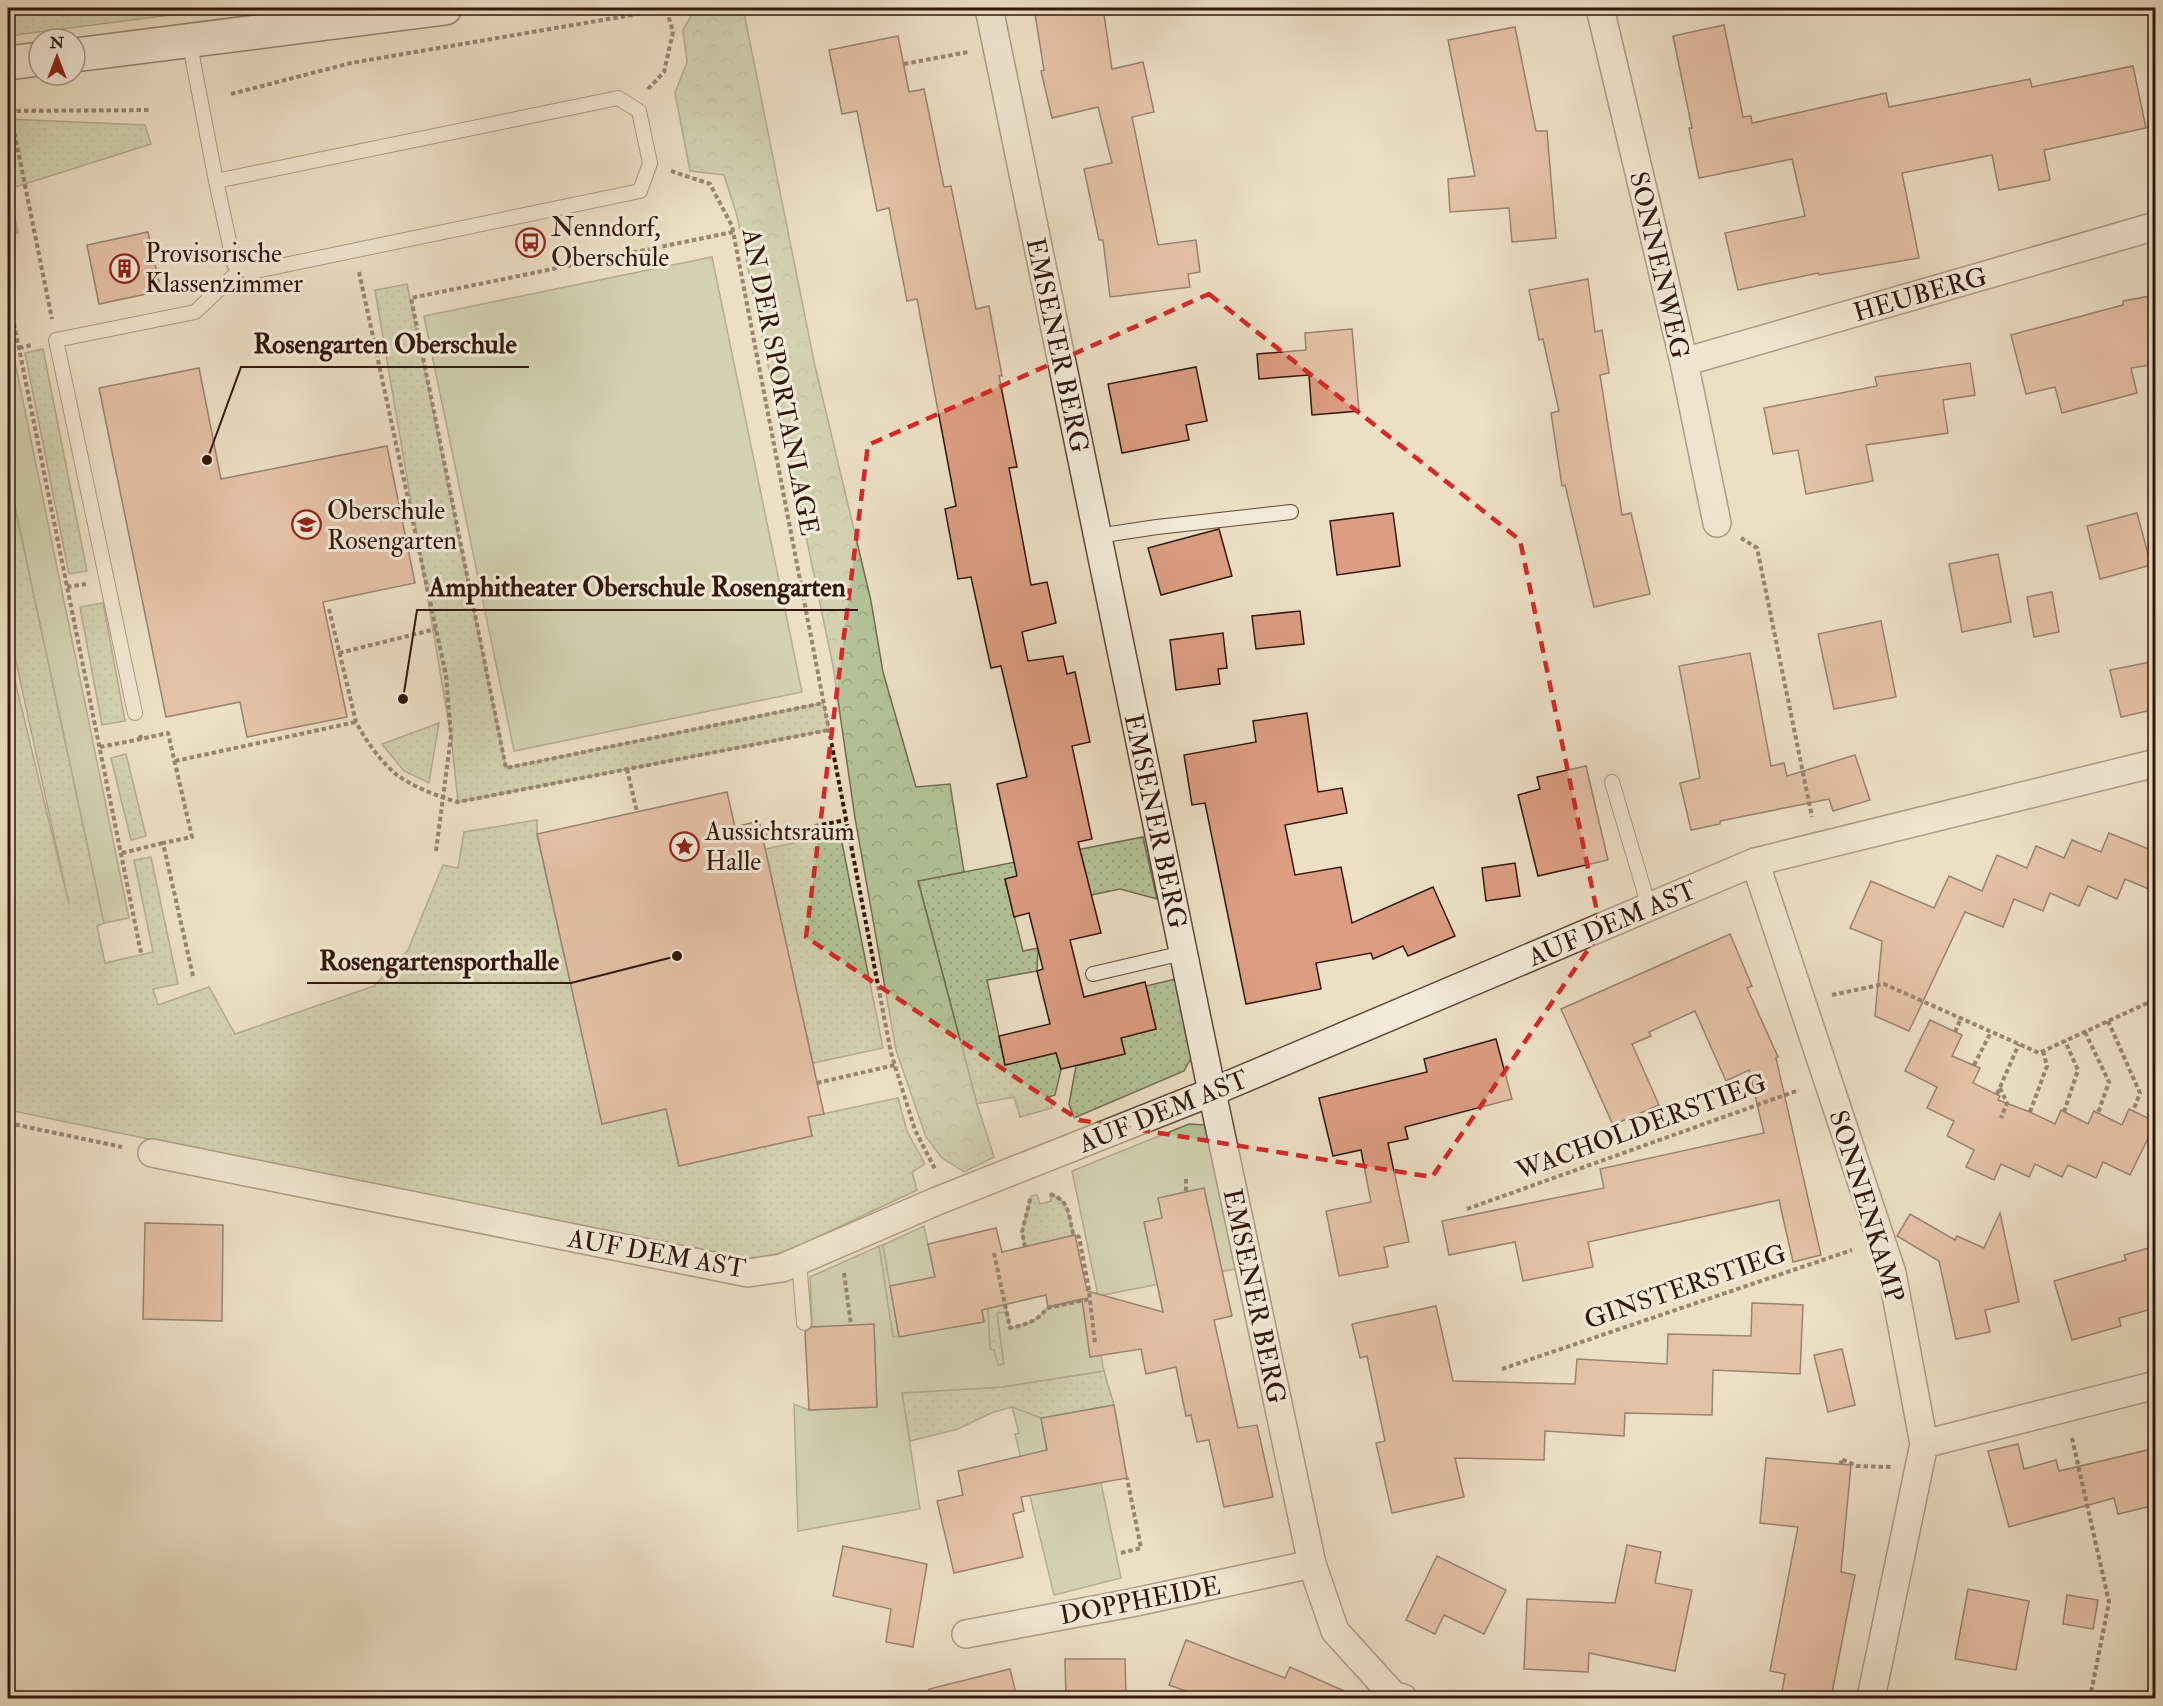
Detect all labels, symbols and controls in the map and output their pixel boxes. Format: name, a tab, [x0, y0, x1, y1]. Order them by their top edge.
north arrow	[27, 27, 87, 87]
text: N	[49, 33, 65, 53]
street label: SONNENWEG	[1622, 169, 1696, 362]
place label: Nenndorf, Oberschule	[551, 212, 669, 274]
street label: AN DER SPORTANLAGE	[734, 225, 825, 538]
bus stop icon: Nenndorf, Oberschule	[514, 226, 546, 258]
street label: EMSENER BERG	[1019, 235, 1095, 456]
place label: Provisorische Klassenzimmer	[145, 238, 303, 300]
building icon: Provisorische Klassenzimmer	[108, 252, 140, 284]
street label: HEUBERG	[1850, 261, 1991, 329]
callout: Rosengarten Oberschule	[241, 322, 529, 367]
text: Rosengarten Oberschule	[253, 328, 517, 362]
place label: Oberschule Rosengarten	[327, 495, 457, 557]
school or university icon: Oberschule Rosengarten	[290, 509, 322, 541]
callout: Amphitheater Oberschule Rosengarten	[417, 565, 858, 610]
text: Amphitheater Oberschule Rosengarten	[427, 571, 846, 605]
street label: EMSENER BERG	[1117, 711, 1193, 932]
place label: Aussichtsraum Halle	[704, 816, 855, 878]
place icon: Aussichtsraum Halle	[668, 830, 700, 862]
street label: AUF DEM AST	[1522, 874, 1701, 974]
callout: Rosengartensporthalle	[307, 938, 571, 983]
text: Rosengartensporthalle	[319, 945, 560, 979]
street label: AUF DEM AST	[1073, 1063, 1253, 1161]
street label: WACHOLDERSTIEG	[1511, 1067, 1771, 1187]
street label: SONNENKAMP	[1822, 1107, 1910, 1306]
street label: EMSENER BERG	[1216, 1186, 1292, 1407]
street label: AUF DEM AST	[564, 1222, 748, 1285]
street label: GINSTERSTIEG	[1580, 1237, 1791, 1337]
street label: DOPPHEIDE	[1057, 1570, 1223, 1632]

